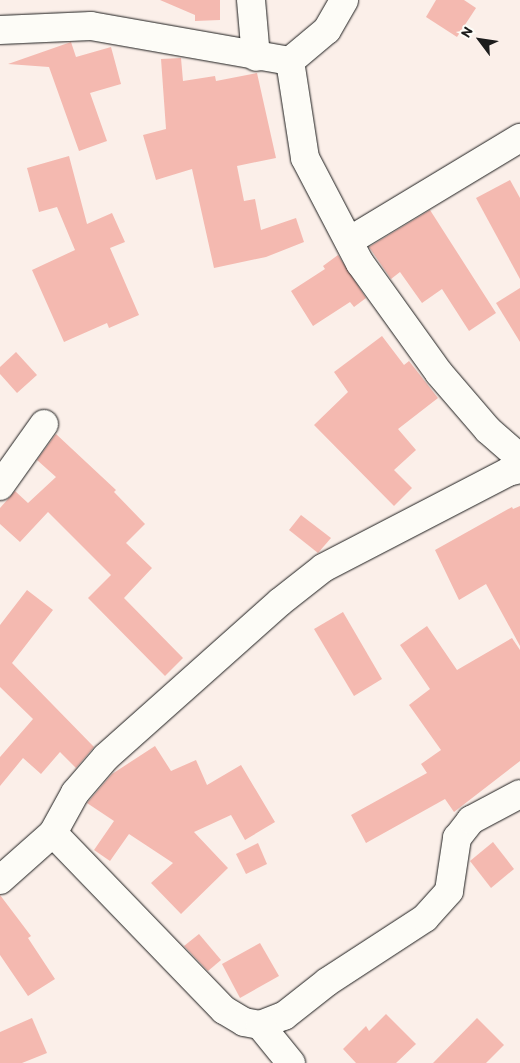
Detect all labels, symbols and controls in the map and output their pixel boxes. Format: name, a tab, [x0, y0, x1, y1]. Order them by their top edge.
north arrow	[455, 15, 505, 65]
text: N	[457, 24, 476, 40]

